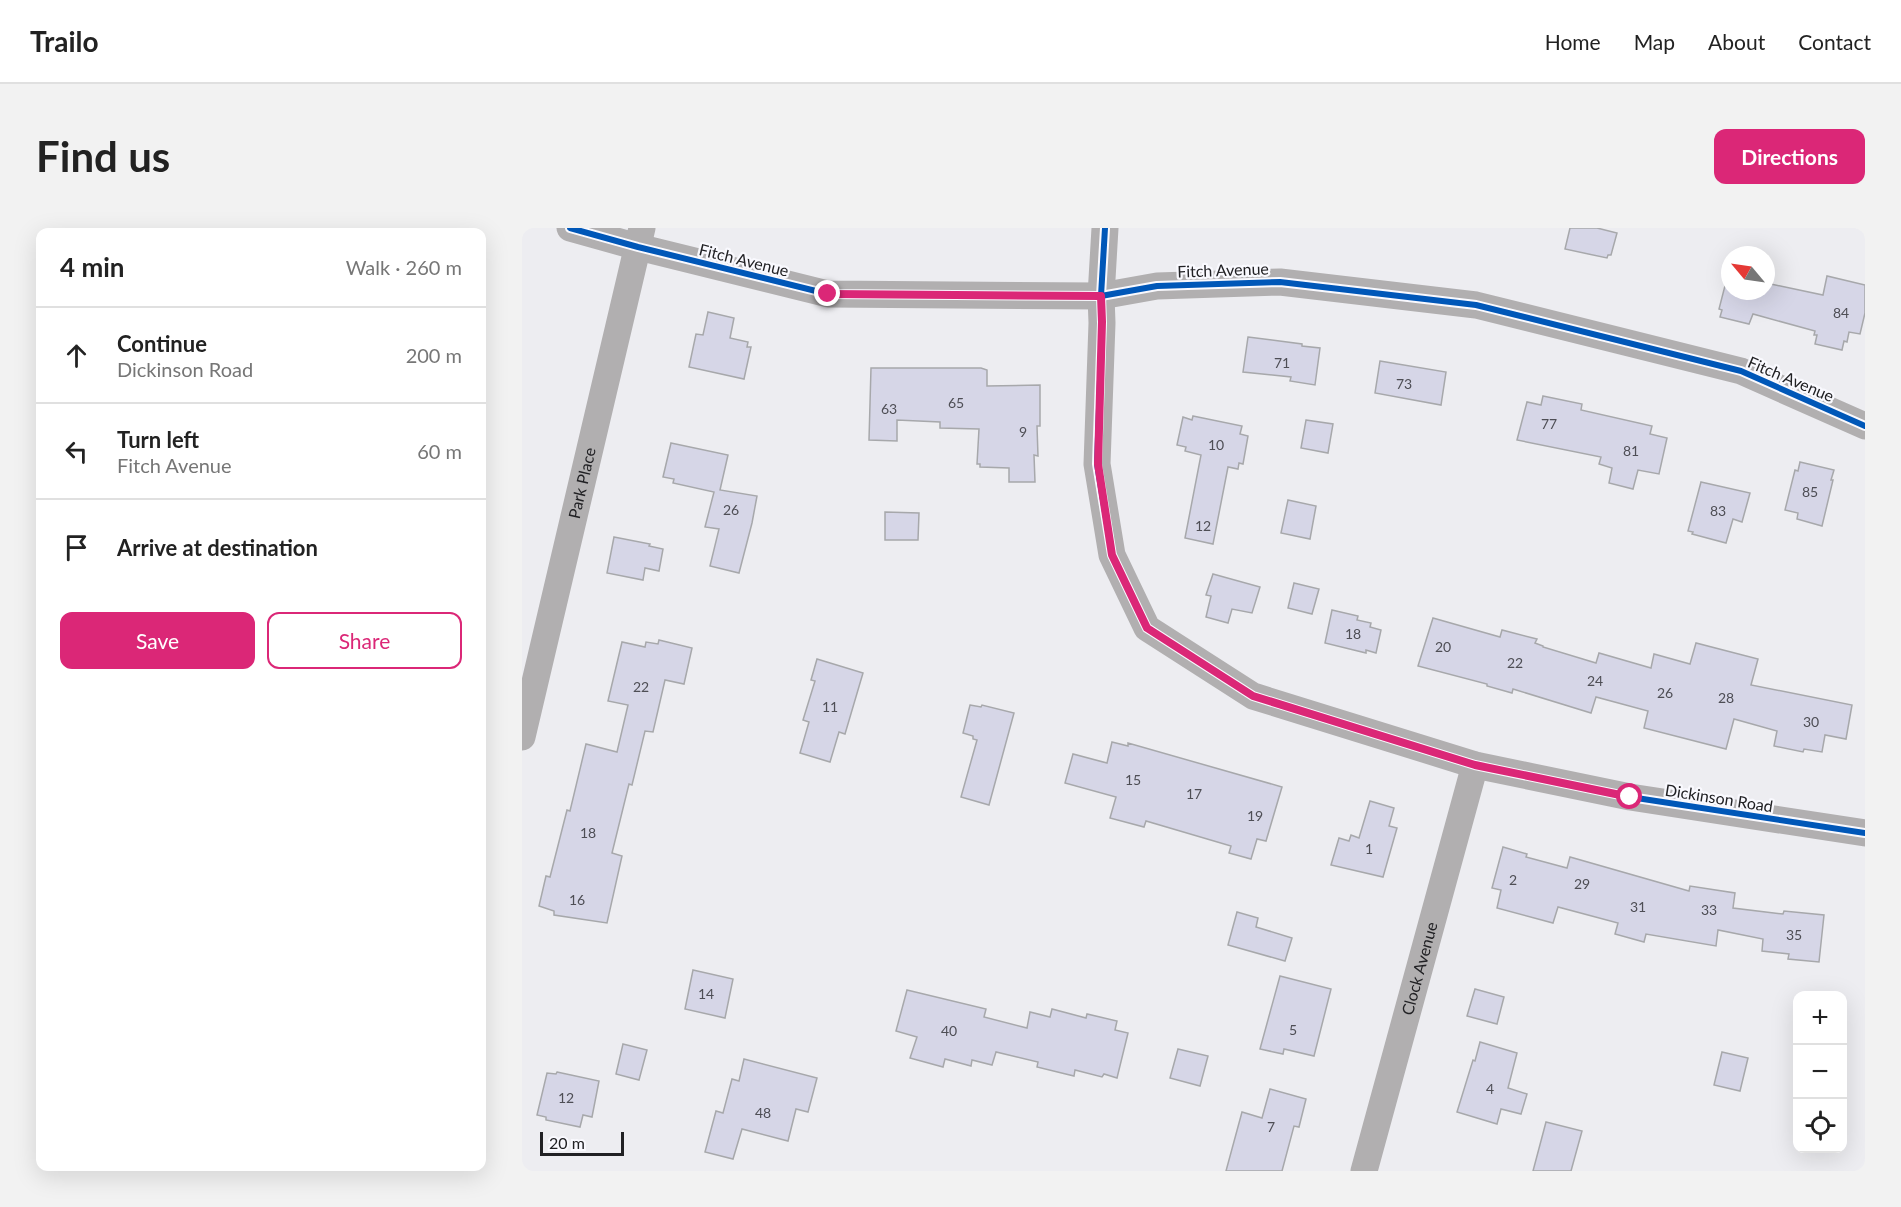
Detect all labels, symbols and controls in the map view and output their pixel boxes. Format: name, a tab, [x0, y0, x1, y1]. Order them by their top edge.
text: Trailo	[30, 24, 99, 58]
text: Home	[1545, 29, 1601, 54]
text: Map	[1634, 29, 1675, 54]
text: About	[1708, 29, 1765, 54]
text: Contact	[1798, 29, 1871, 54]
button: Directions	[1714, 129, 1865, 184]
text: Find us	[36, 131, 170, 181]
street label: Fitch Avenue	[697, 239, 791, 280]
north arrow	[1721, 246, 1775, 300]
text: 4 min	[60, 251, 124, 283]
text: Walk · 260 m	[346, 255, 462, 279]
street label: Fitch Avenue	[1177, 258, 1269, 281]
route end	[814, 280, 840, 306]
house number: 84	[1833, 304, 1849, 321]
text: Continue	[117, 330, 207, 357]
icon: ahead	[60, 339, 93, 372]
text: 200 m	[406, 343, 462, 367]
street label: Fitch Avenue	[1745, 352, 1837, 405]
house number: 71	[1274, 354, 1290, 371]
text: Dickinson Road	[117, 357, 253, 381]
house number: 73	[1396, 375, 1412, 392]
house number: 65	[948, 394, 964, 411]
house number: 63	[881, 400, 897, 417]
house number: 77	[1541, 415, 1557, 432]
house number: 9	[1019, 423, 1027, 440]
text: Turn left	[117, 426, 199, 453]
icon: left	[60, 435, 93, 468]
house number: 10	[1208, 436, 1224, 453]
text: 60 m	[417, 439, 462, 463]
house number: 81	[1623, 442, 1639, 459]
street label: Park Place	[564, 445, 599, 520]
text: Fitch Avenue	[117, 453, 232, 477]
house number: 85	[1802, 483, 1818, 500]
house number: 26	[723, 501, 739, 518]
house number: 83	[1710, 502, 1726, 519]
house number: 12	[1195, 517, 1211, 534]
icon: arrive	[60, 531, 93, 564]
text: Arrive at destination	[117, 534, 318, 561]
button: Save	[60, 612, 255, 669]
button: Share	[267, 612, 462, 669]
house number: 18	[1345, 625, 1361, 642]
house number: 20	[1435, 638, 1451, 655]
house number: 22	[1507, 654, 1523, 671]
house number: 24	[1587, 672, 1603, 689]
house number: 22	[633, 678, 649, 695]
house number: 26	[1657, 684, 1673, 701]
house number: 28	[1718, 689, 1734, 706]
house number: 11	[822, 698, 838, 715]
house number: 30	[1803, 713, 1819, 730]
house number: 15	[1125, 771, 1141, 788]
street label: Dickinson Road	[1664, 780, 1774, 815]
route start	[1616, 783, 1642, 809]
house number: 17	[1186, 785, 1202, 802]
house number: 19	[1247, 807, 1263, 824]
house number: 18	[580, 824, 596, 841]
house number: 1	[1365, 840, 1373, 857]
house number: 2	[1509, 871, 1517, 888]
house number: 29	[1574, 875, 1590, 892]
house number: 16	[569, 891, 585, 908]
house number: 31	[1630, 898, 1646, 915]
house number: 33	[1701, 901, 1717, 918]
street label: Clock Avenue	[1397, 920, 1441, 1017]
house number: 35	[1786, 926, 1802, 943]
house number: 14	[698, 985, 714, 1002]
map controls	[1793, 991, 1847, 1153]
button: +	[1793, 991, 1847, 1045]
house number: 5	[1289, 1021, 1297, 1038]
house number: 40	[941, 1022, 957, 1039]
button: −	[1793, 1045, 1847, 1099]
house number: 4	[1486, 1080, 1494, 1097]
house number: 12	[558, 1089, 574, 1106]
button: locate	[1793, 1099, 1847, 1153]
house number: 48	[755, 1104, 771, 1121]
house number: 7	[1267, 1118, 1275, 1135]
scale bar	[540, 1129, 624, 1156]
text: 20 m	[549, 1133, 585, 1152]

